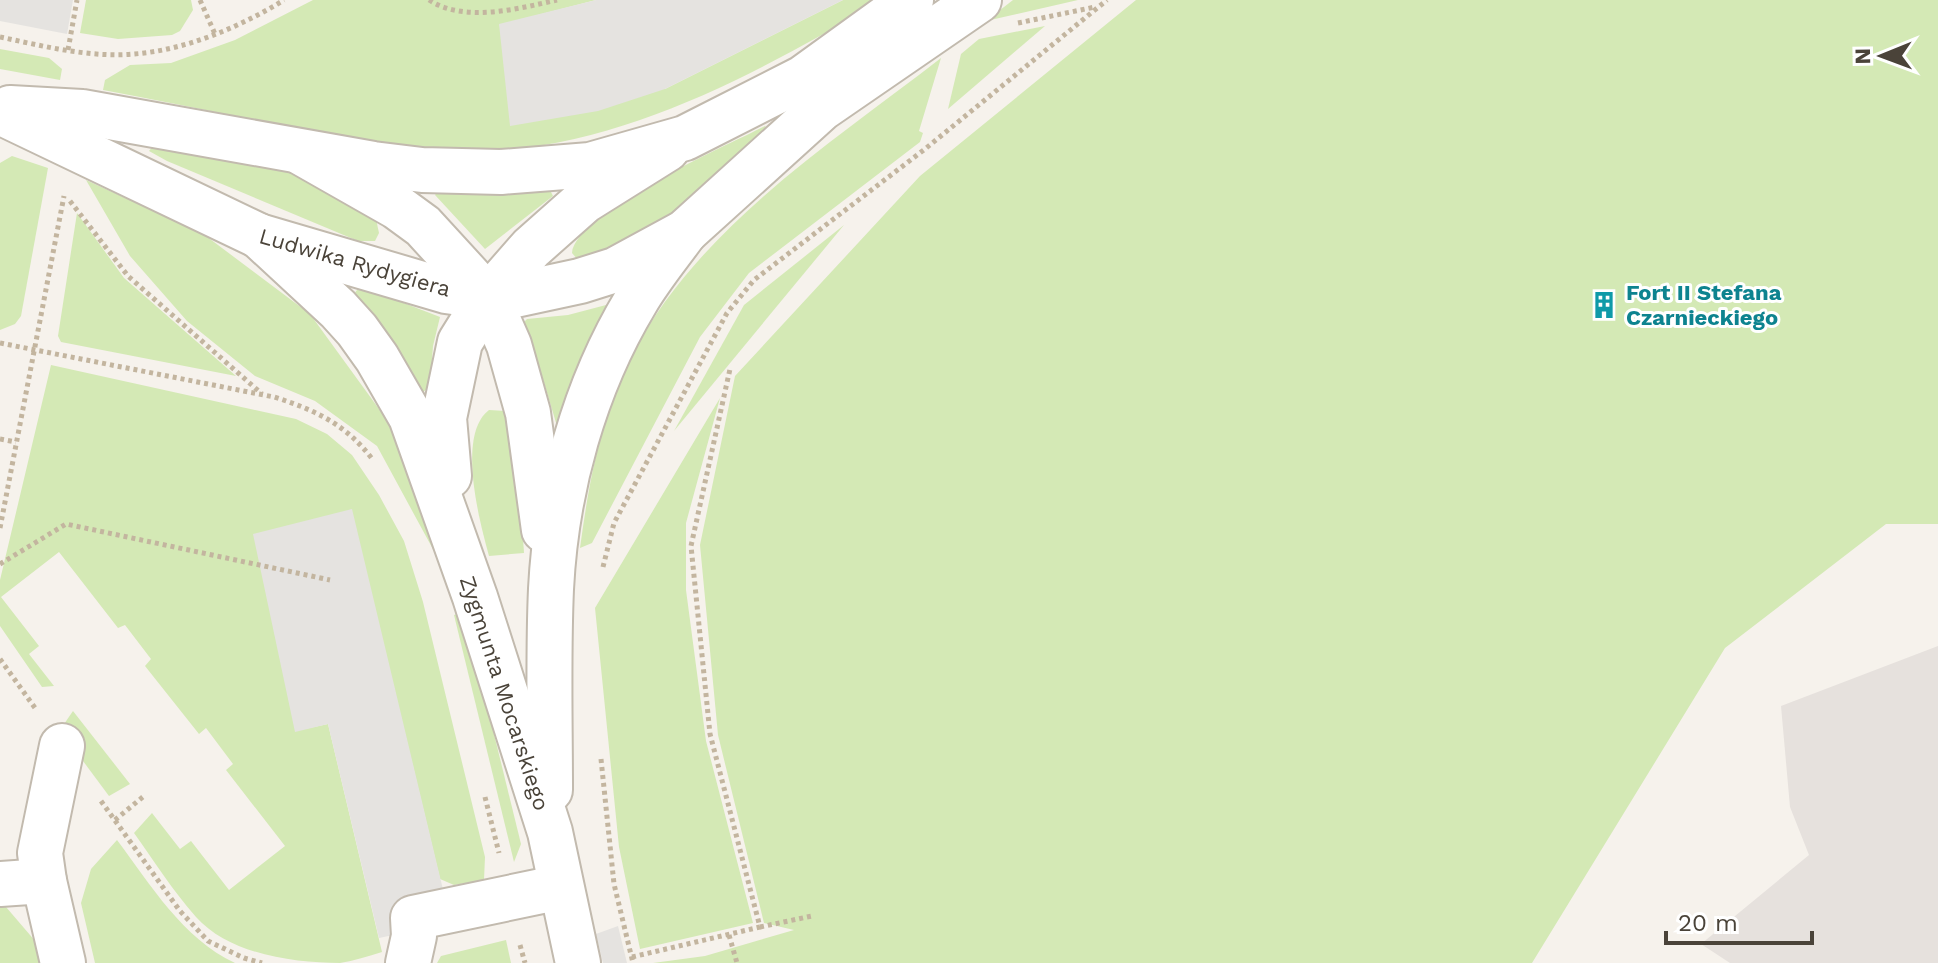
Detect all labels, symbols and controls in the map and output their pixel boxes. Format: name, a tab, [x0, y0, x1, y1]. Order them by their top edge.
north arrow	[1842, 16, 1922, 96]
text: N	[1850, 48, 1875, 65]
street label: Ludwika Rydygiera	[256, 223, 453, 302]
place label: Fort II Stefana Czarnieckiego	[1626, 280, 1782, 330]
building icon: Fort II Stefana Czarnieckiego	[1589, 290, 1619, 320]
street label: Zygmunta Mocarskiego	[455, 573, 554, 814]
scale bar	[1666, 895, 1812, 945]
text: 20 m	[1678, 909, 1738, 937]

